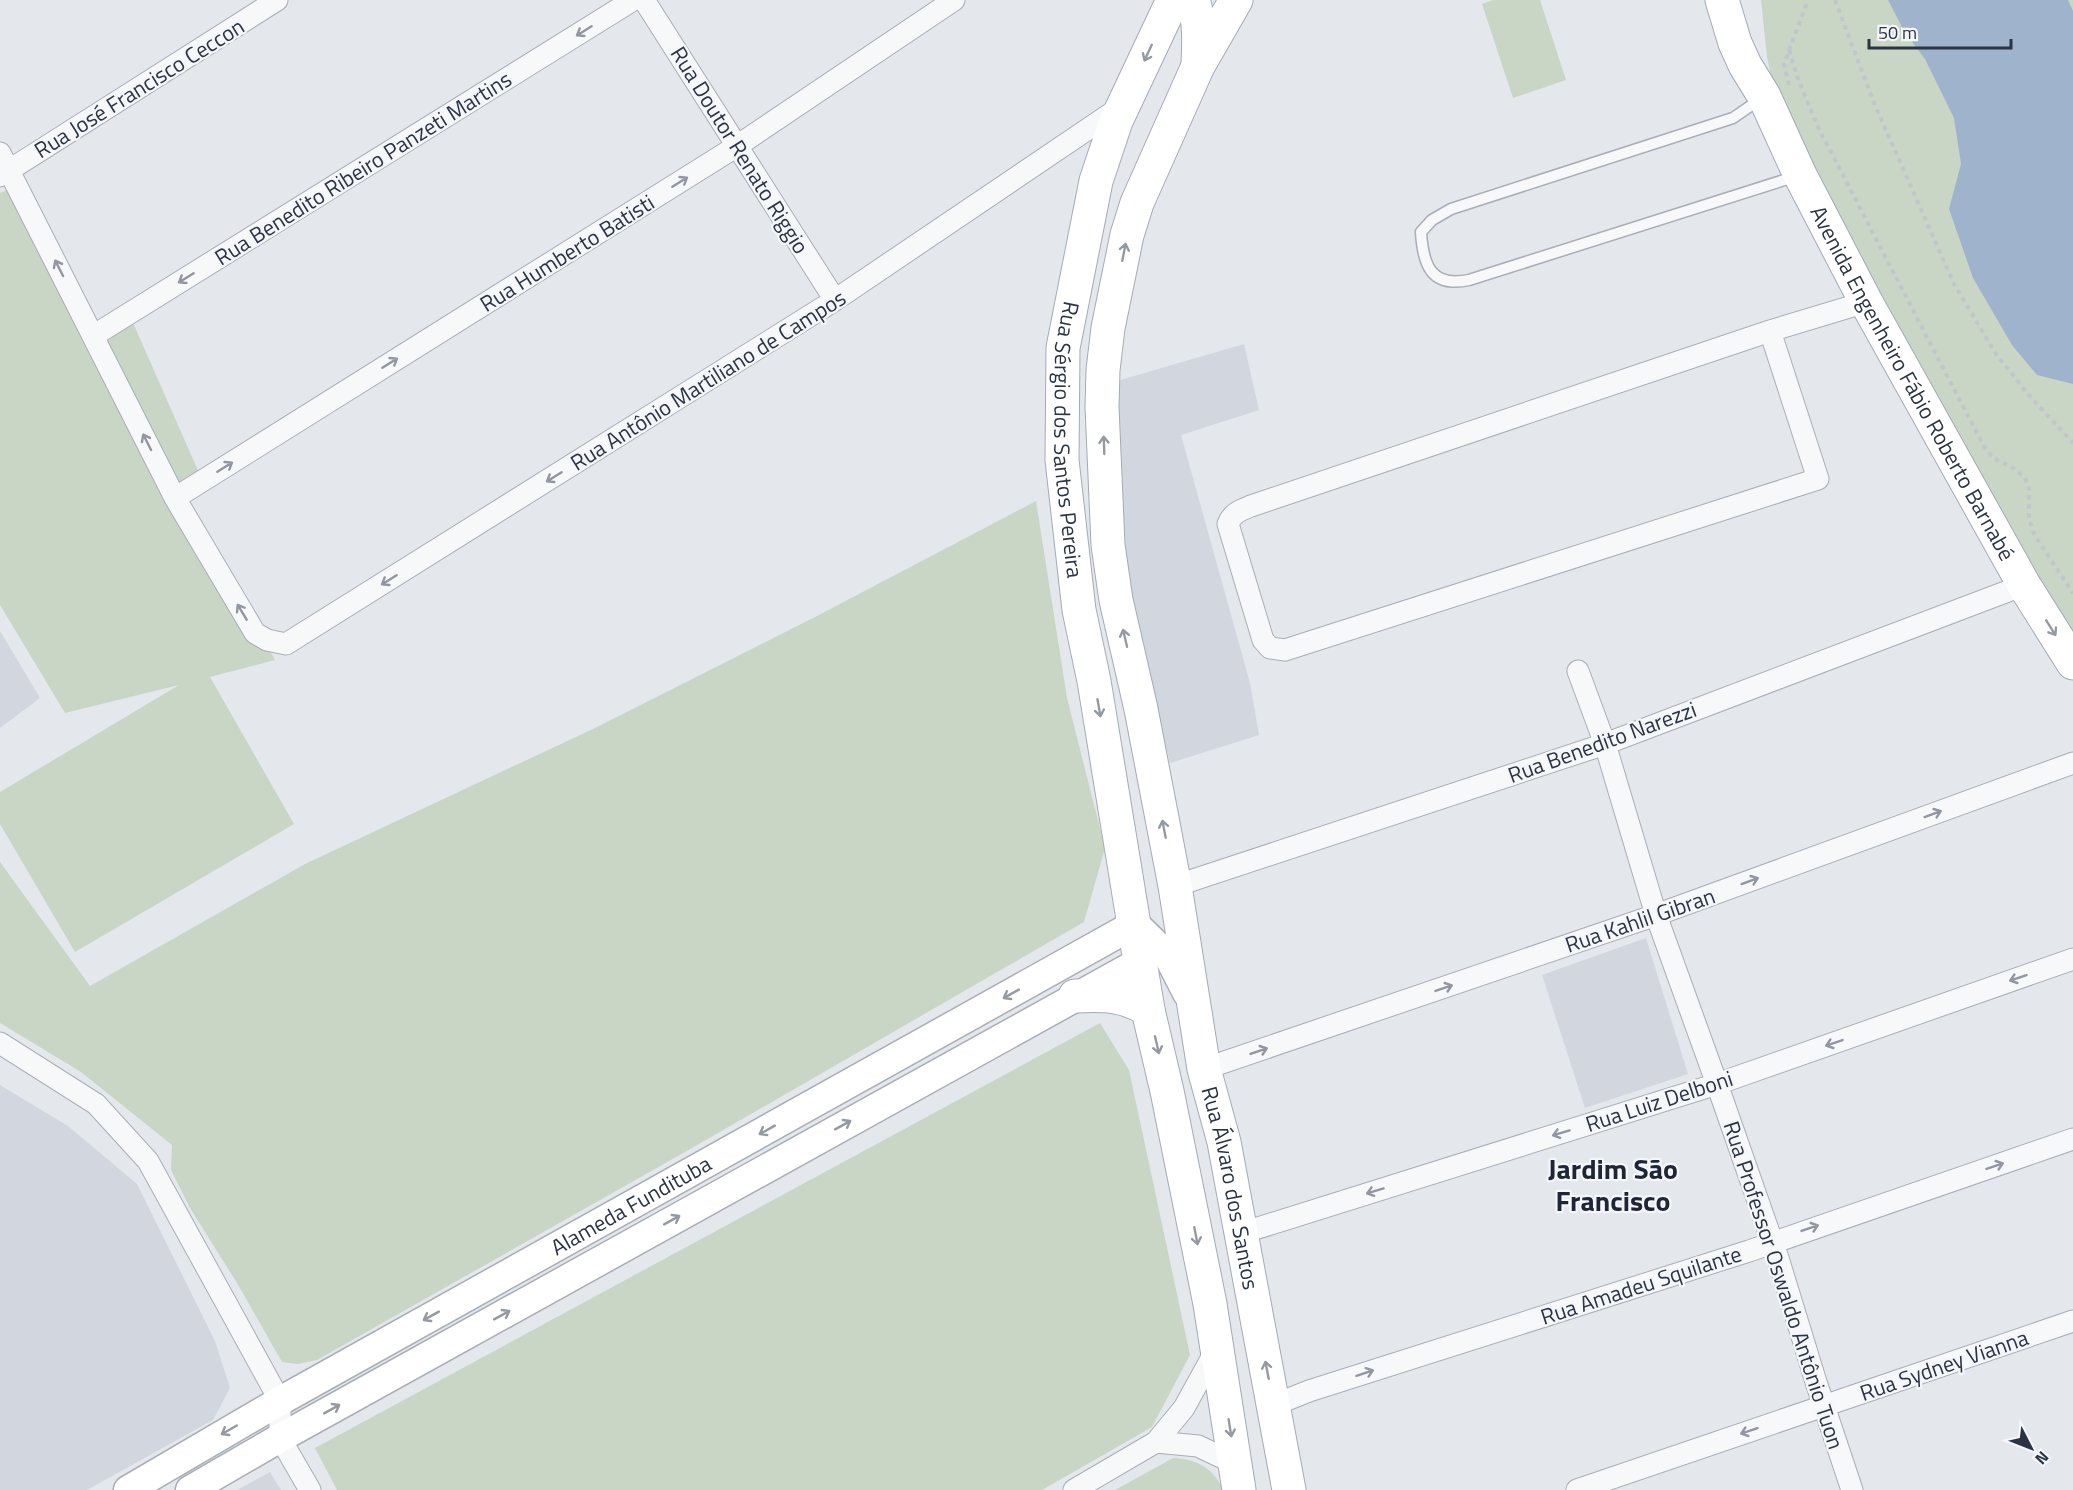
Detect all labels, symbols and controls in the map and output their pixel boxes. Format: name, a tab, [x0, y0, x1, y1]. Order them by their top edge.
street label: Rua José Francisco Ceccon	[27, 9, 251, 167]
scale bar	[1869, 12, 2012, 50]
text: 50 m	[1878, 19, 1917, 46]
one-way arrow	[575, 24, 592, 37]
street label: Rua Doutor Renato Riggio	[662, 40, 818, 260]
one-way arrow	[1142, 44, 1154, 62]
street label: Rua Benedito Ribeiro Panzeti Martins	[208, 62, 518, 274]
one-way arrow	[671, 175, 688, 187]
street label: Rua Humberto Batisti	[473, 186, 661, 320]
street label: Avenida Engenheiro Fábio Roberto Barnabé	[1802, 200, 2024, 567]
one-way arrow	[1119, 242, 1130, 262]
one-way arrow	[52, 260, 64, 278]
one-way arrow	[178, 273, 195, 285]
street label: Rua Antônio Martiliano de Campos	[563, 281, 853, 479]
street label: Rua Sérgio dos Santos Pereira	[1045, 298, 1092, 580]
one-way arrow	[381, 357, 398, 369]
one-way arrow	[141, 434, 153, 451]
one-way arrow	[1098, 435, 1109, 455]
one-way arrow	[216, 461, 233, 473]
one-way arrow	[546, 471, 563, 483]
one-way arrow	[381, 575, 398, 587]
one-way arrow	[236, 604, 248, 621]
one-way arrow	[2045, 619, 2057, 636]
one-way arrow	[1118, 629, 1130, 648]
street label: Rua Benedito Narezzi	[1503, 692, 1701, 792]
one-way arrow	[1094, 698, 1105, 718]
one-way arrow	[1923, 807, 1942, 818]
one-way arrow	[1158, 820, 1169, 839]
one-way arrow	[1740, 874, 1759, 885]
street label: Rua Kahlil Gibran	[1560, 878, 1720, 962]
one-way arrow	[2009, 974, 2028, 985]
one-way arrow	[1434, 981, 1453, 992]
one-way arrow	[1002, 989, 1020, 1000]
one-way arrow	[1151, 1035, 1163, 1054]
one-way arrow	[1825, 1038, 1844, 1049]
one-way arrow	[1249, 1044, 1268, 1055]
street label: Rua Luiz Delboni	[1581, 1061, 1737, 1141]
street label: Rua Álvaro dos Santos	[1192, 1082, 1268, 1293]
street label: Rua Professor Oswaldo Antônio Tuon	[1715, 1116, 1853, 1454]
one-way arrow	[834, 1119, 851, 1131]
one-way arrow	[759, 1124, 776, 1136]
one-way arrow	[1552, 1128, 1571, 1139]
street label: Alameda Fundituba	[544, 1147, 718, 1264]
district label: Jardim São Francisco	[1548, 1147, 1678, 1222]
one-way arrow	[1985, 1159, 2004, 1170]
one-way arrow	[1366, 1186, 1385, 1197]
one-way arrow	[663, 1214, 681, 1225]
one-way arrow	[1800, 1222, 1819, 1233]
one-way arrow	[1191, 1226, 1202, 1245]
street label: Rua Amadeu Squilante	[1536, 1236, 1746, 1334]
one-way arrow	[493, 1309, 510, 1321]
one-way arrow	[423, 1310, 440, 1322]
street label: Rua Sydney Vianna	[1855, 1320, 2033, 1410]
one-way arrow	[1261, 1361, 1272, 1381]
one-way arrow	[1355, 1367, 1374, 1378]
one-way arrow	[322, 1403, 340, 1414]
one-way arrow	[1225, 1418, 1236, 1438]
north arrow	[2001, 1418, 2061, 1478]
one-way arrow	[221, 1425, 238, 1437]
one-way arrow	[1740, 1426, 1759, 1437]
text: N	[2030, 1446, 2055, 1470]

